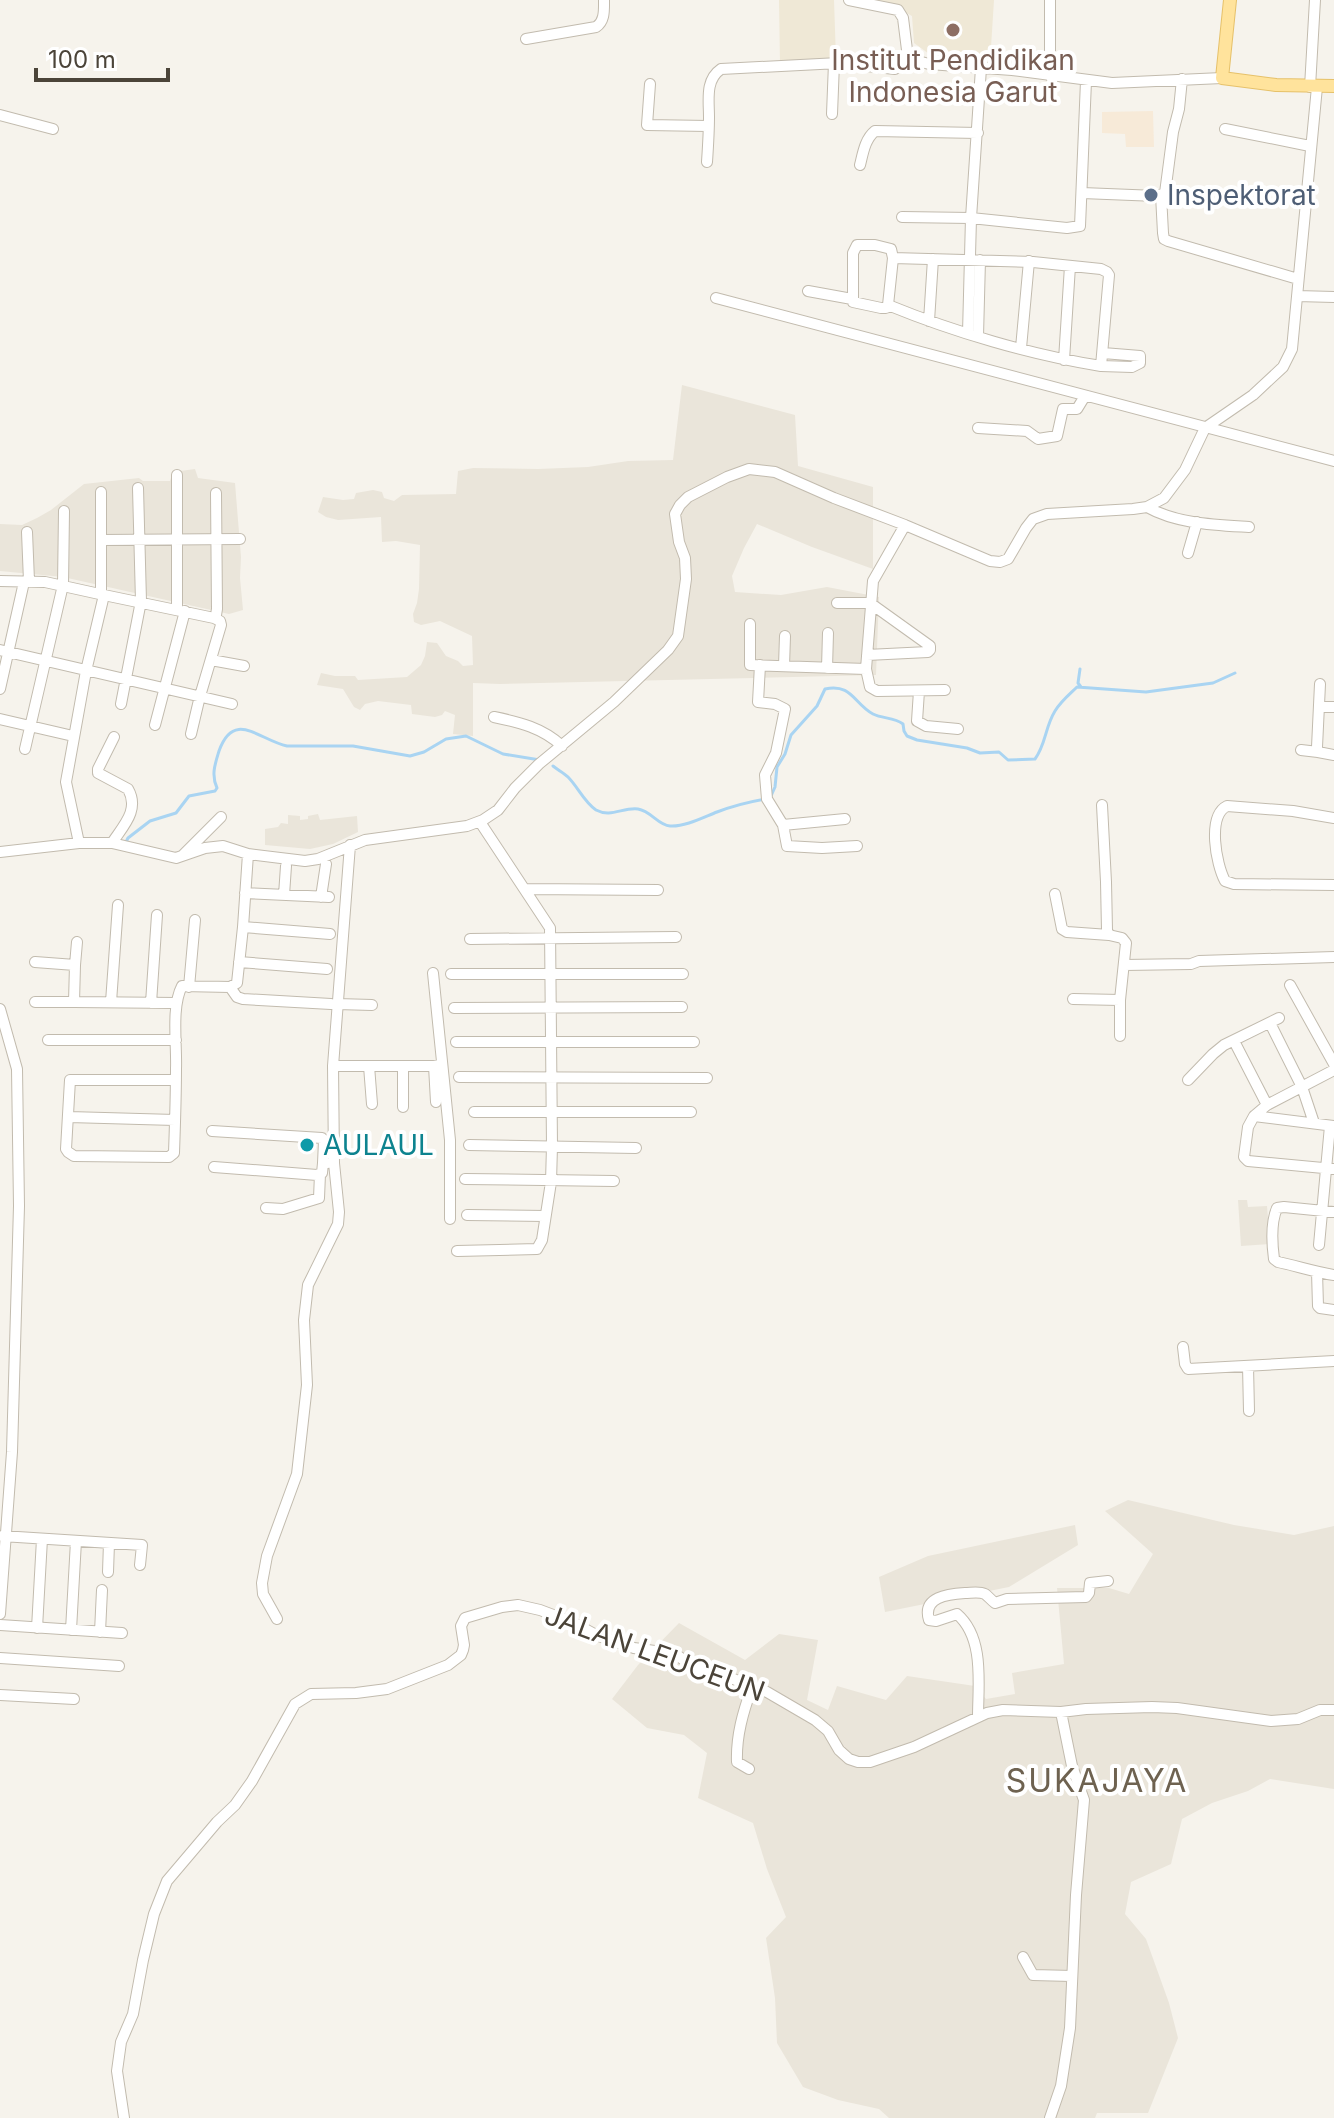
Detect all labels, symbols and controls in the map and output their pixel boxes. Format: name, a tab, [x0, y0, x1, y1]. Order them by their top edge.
marker: Institut Pendidikan Indonesia Garut	[944, 21, 962, 39]
scale bar	[36, 32, 168, 82]
place label: Institut Pendidikan Indonesia Garut	[831, 43, 1075, 109]
text: 100 m	[48, 45, 116, 74]
place label: Inspektorat	[1167, 178, 1316, 212]
marker: Inspektorat	[1142, 186, 1160, 204]
place label: AULAUL	[323, 1128, 434, 1162]
marker: AULAUL	[298, 1136, 316, 1154]
street label: JALAN LEUCEUN	[540, 1597, 770, 1709]
district label: SUKAJAYA	[1006, 1761, 1188, 1800]

